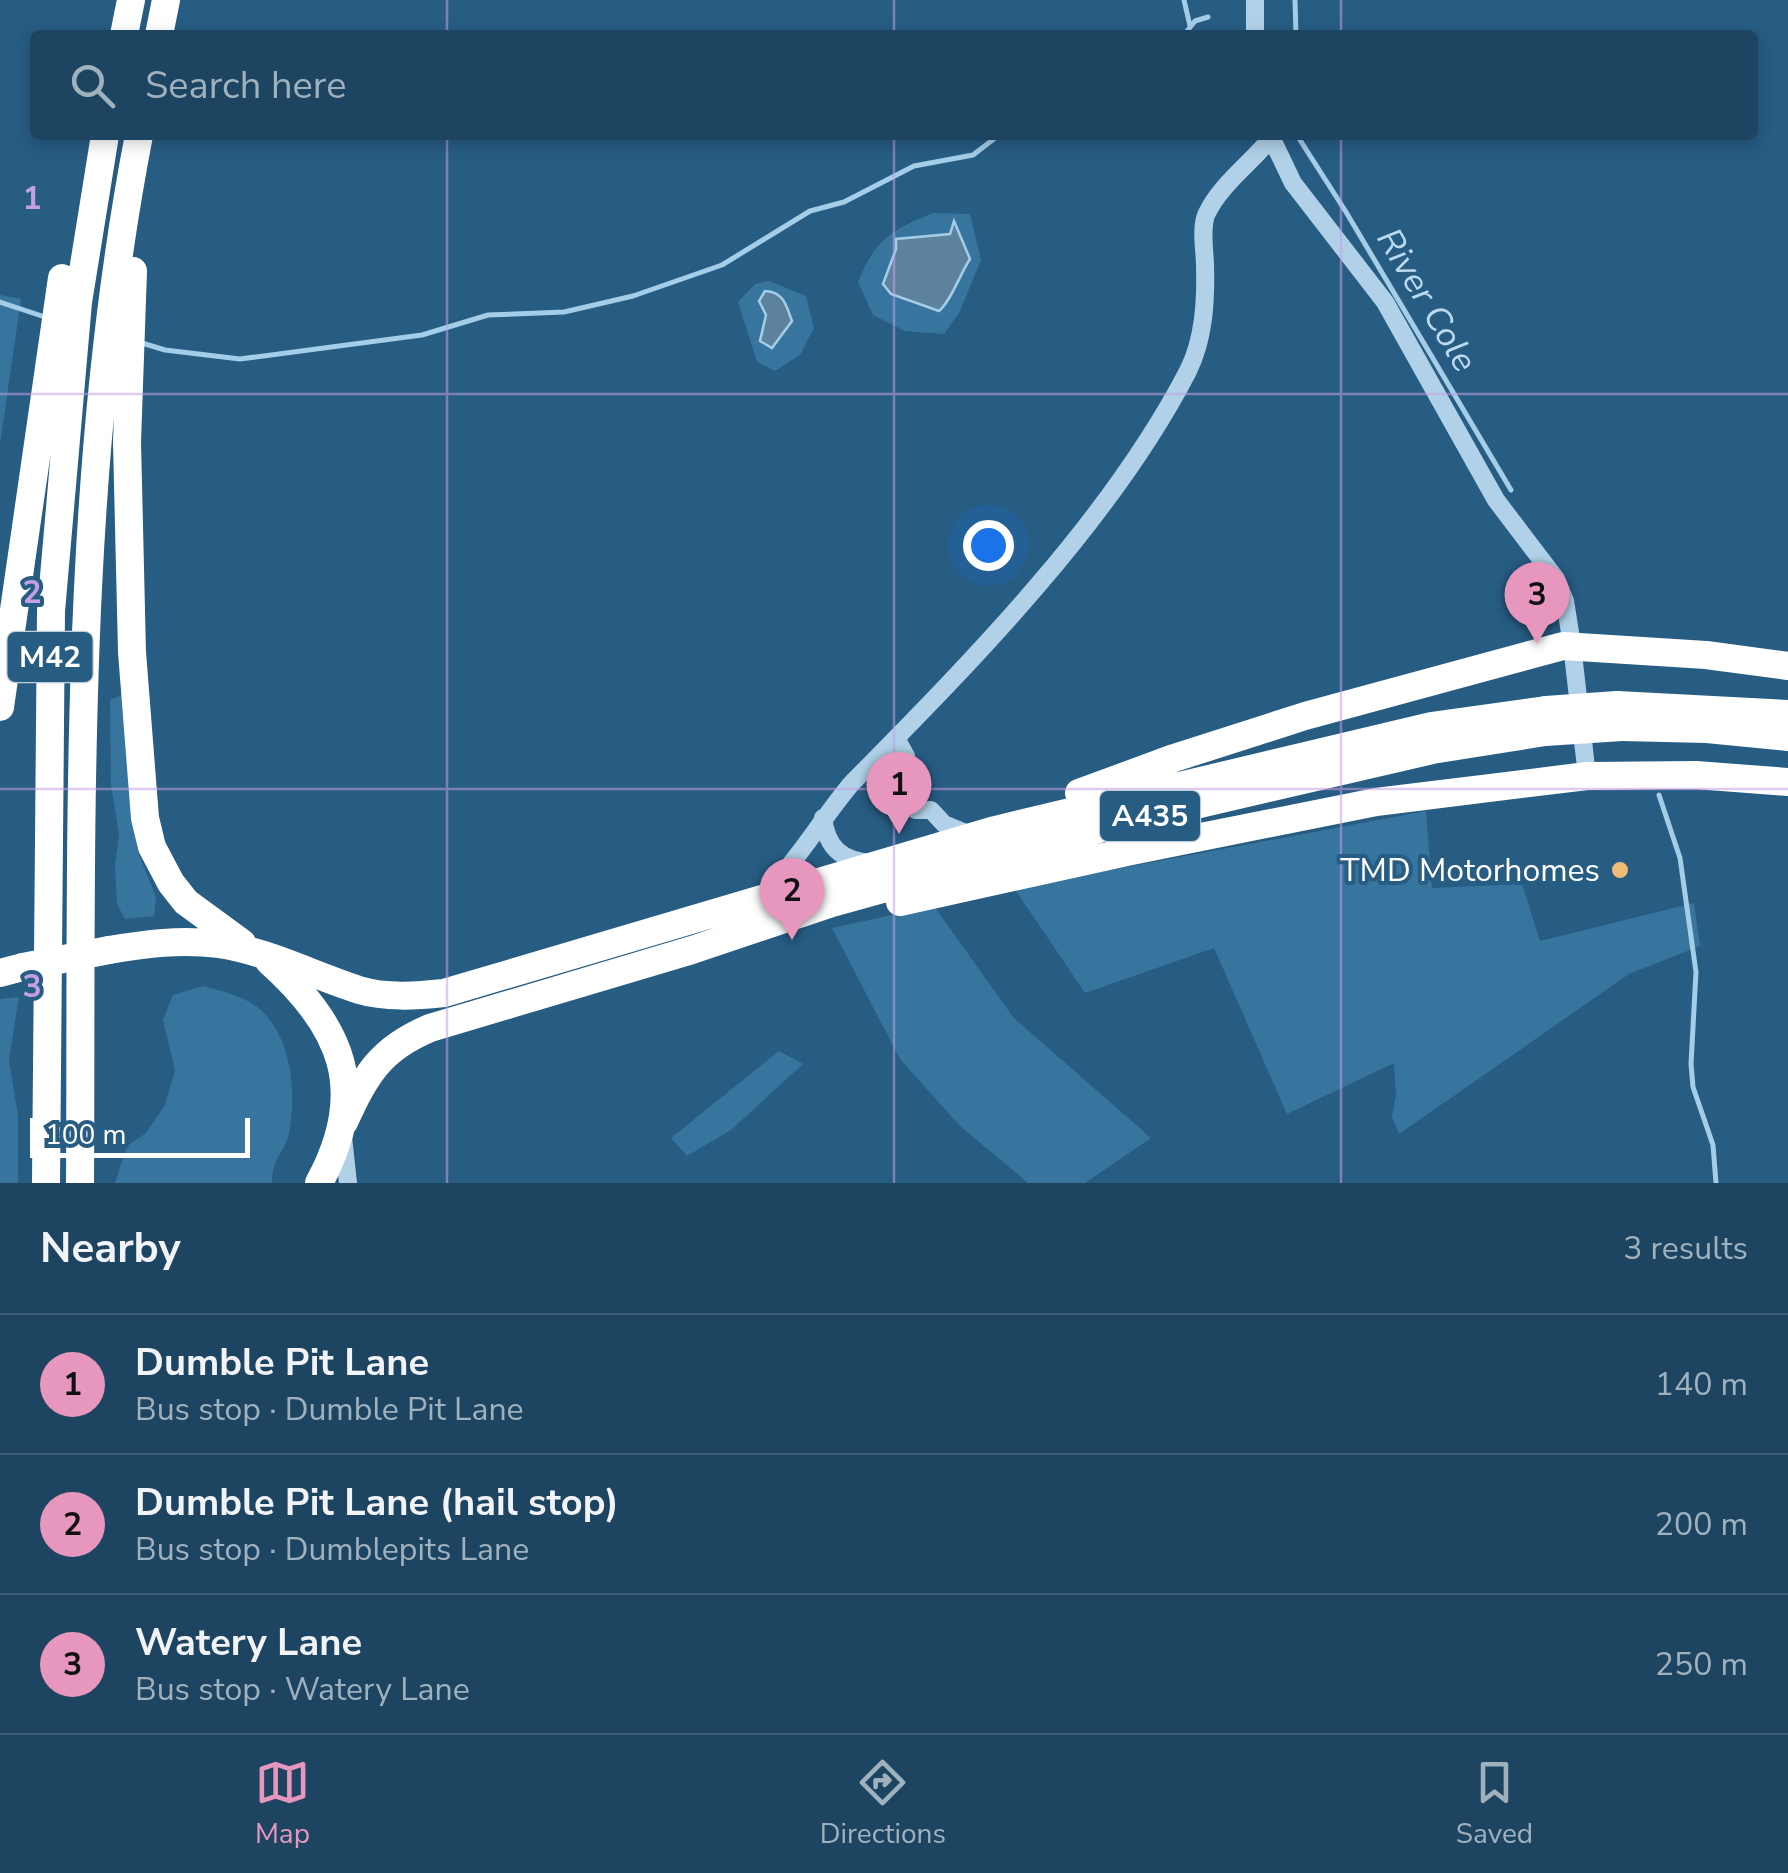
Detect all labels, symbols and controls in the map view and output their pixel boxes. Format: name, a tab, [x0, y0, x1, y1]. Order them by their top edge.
search box	[30, 30, 1758, 140]
icon: search	[65, 58, 120, 113]
text: Search here	[145, 60, 346, 111]
text: 1	[22, 177, 42, 220]
water label: River Cole	[1366, 219, 1488, 381]
your location	[963, 520, 1014, 571]
pin: 3	[1504, 562, 1570, 644]
text: 2	[22, 571, 42, 614]
road number: M42	[8, 632, 92, 682]
pin: 1	[866, 752, 932, 834]
road number: A435	[1100, 791, 1200, 841]
place label: TMD Motorhomes	[1340, 849, 1600, 892]
pin: 2	[760, 858, 824, 940]
marker: TMD Motorhomes	[1609, 859, 1631, 881]
text: 3	[22, 965, 42, 1008]
scale bar	[30, 1113, 250, 1158]
text: 100 m	[45, 1116, 127, 1154]
text: Nearby	[40, 1220, 181, 1277]
text: 3 results	[1623, 1227, 1748, 1270]
text: Dumble Pit Lane	[135, 1337, 429, 1388]
text: 1	[63, 1363, 82, 1406]
text: 140 m	[1655, 1363, 1748, 1406]
text: Bus stop · Dumble Pit Lane	[135, 1388, 524, 1431]
text: Dumble Pit Lane (hail stop)	[135, 1477, 619, 1528]
text: 2	[63, 1503, 82, 1546]
text: 200 m	[1655, 1503, 1748, 1546]
text: Bus stop · Dumblepits Lane	[135, 1528, 529, 1571]
text: Watery Lane	[135, 1617, 362, 1668]
text: 3	[63, 1643, 82, 1686]
text: 250 m	[1655, 1643, 1748, 1686]
text: Bus stop · Watery Lane	[135, 1668, 470, 1711]
tab: Map	[255, 1755, 310, 1853]
tab: Directions	[820, 1755, 946, 1853]
tab: Saved	[1456, 1755, 1533, 1853]

